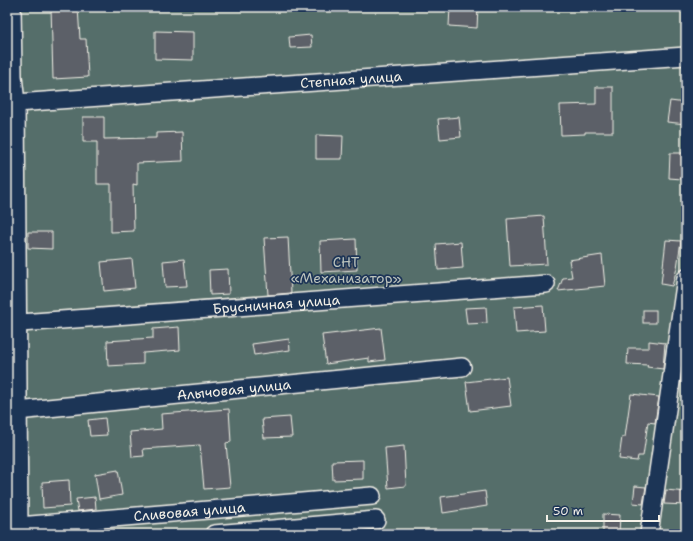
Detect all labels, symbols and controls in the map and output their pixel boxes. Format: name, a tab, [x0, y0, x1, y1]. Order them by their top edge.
street label: Степная улица	[300, 67, 403, 92]
park label: СНТ «Механизатор»	[291, 253, 401, 287]
street label: Брусничная улица	[212, 290, 341, 318]
street label: Алычовая улица	[176, 375, 292, 404]
scale bar	[547, 497, 659, 523]
street label: Сливовая улица	[133, 498, 246, 525]
text: 50 m	[553, 503, 583, 519]

